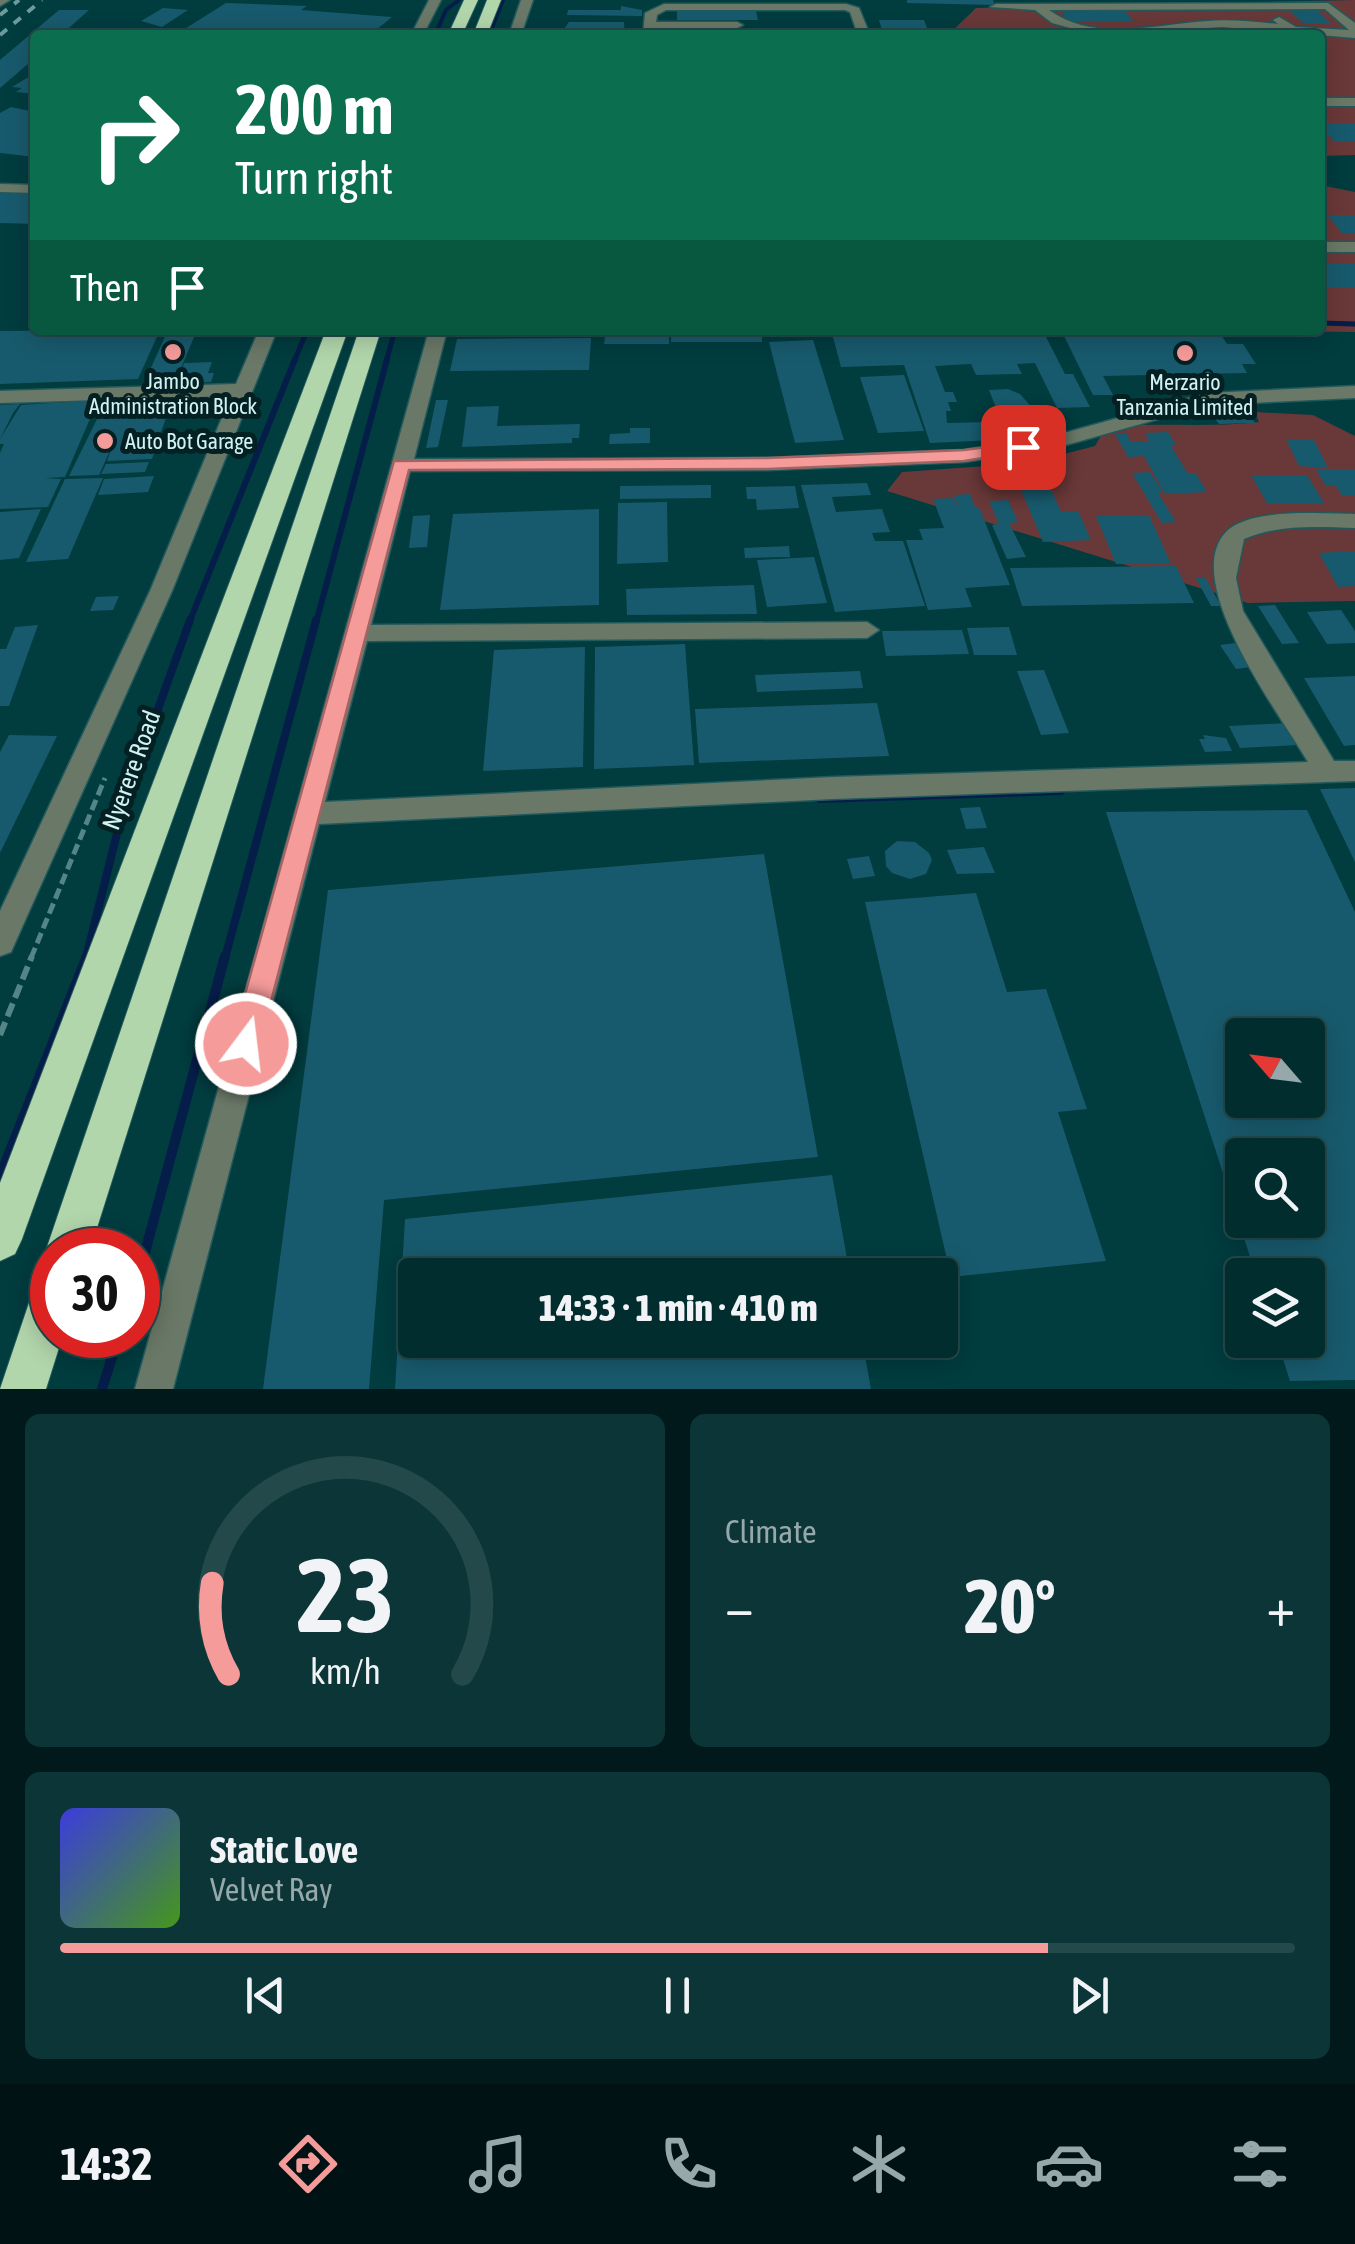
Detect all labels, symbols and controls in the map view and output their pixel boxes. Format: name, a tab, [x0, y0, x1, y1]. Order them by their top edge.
text: 200 m	[235, 69, 394, 149]
icon: right	[70, 70, 200, 200]
text: Turn right	[235, 152, 393, 204]
icon: arrive	[160, 260, 215, 315]
text: Then	[70, 266, 140, 309]
marker: Jambo Administration Block	[162, 341, 184, 363]
marker: Merzario Tanzania Limited	[1174, 342, 1196, 364]
place label: Jambo Administration Block	[89, 368, 257, 419]
place label: Merzario Tanzania Limited	[1116, 369, 1254, 420]
pin	[981, 405, 1066, 490]
icon: arrive	[996, 420, 1051, 475]
place label: Auto Bot Garage	[125, 428, 253, 454]
marker: Auto Bot Garage	[94, 430, 116, 452]
street label: Nyerere Road	[97, 707, 165, 833]
position arrow	[194, 992, 298, 1096]
north arrow	[1225, 1018, 1325, 1118]
map controls	[1225, 1018, 1325, 1358]
button: search	[1225, 1138, 1325, 1238]
speed limit sign: 30	[30, 1228, 160, 1358]
button: layers	[1225, 1258, 1325, 1358]
text: 14:33 · 1 min · 410 m	[538, 1286, 818, 1329]
text: Climate	[725, 1513, 817, 1550]
text: 23	[296, 1535, 394, 1654]
text: 20°	[964, 1563, 1056, 1649]
text: −	[725, 1575, 754, 1638]
text: +	[1266, 1575, 1295, 1638]
text: km/h	[310, 1651, 380, 1692]
text: Static Love	[210, 1828, 358, 1871]
text: Velvet Ray	[210, 1871, 332, 1908]
icon: previous	[238, 1968, 293, 2023]
icon: pause	[650, 1968, 705, 2023]
icon: next	[1062, 1968, 1117, 2023]
icon: directions	[273, 2129, 343, 2199]
icon: music	[463, 2129, 533, 2199]
icon: phone	[654, 2129, 724, 2199]
icon: climate	[844, 2129, 914, 2199]
icon: car	[1034, 2129, 1104, 2199]
icon: filters	[1225, 2129, 1295, 2199]
text: 14:32	[60, 2138, 153, 2190]

